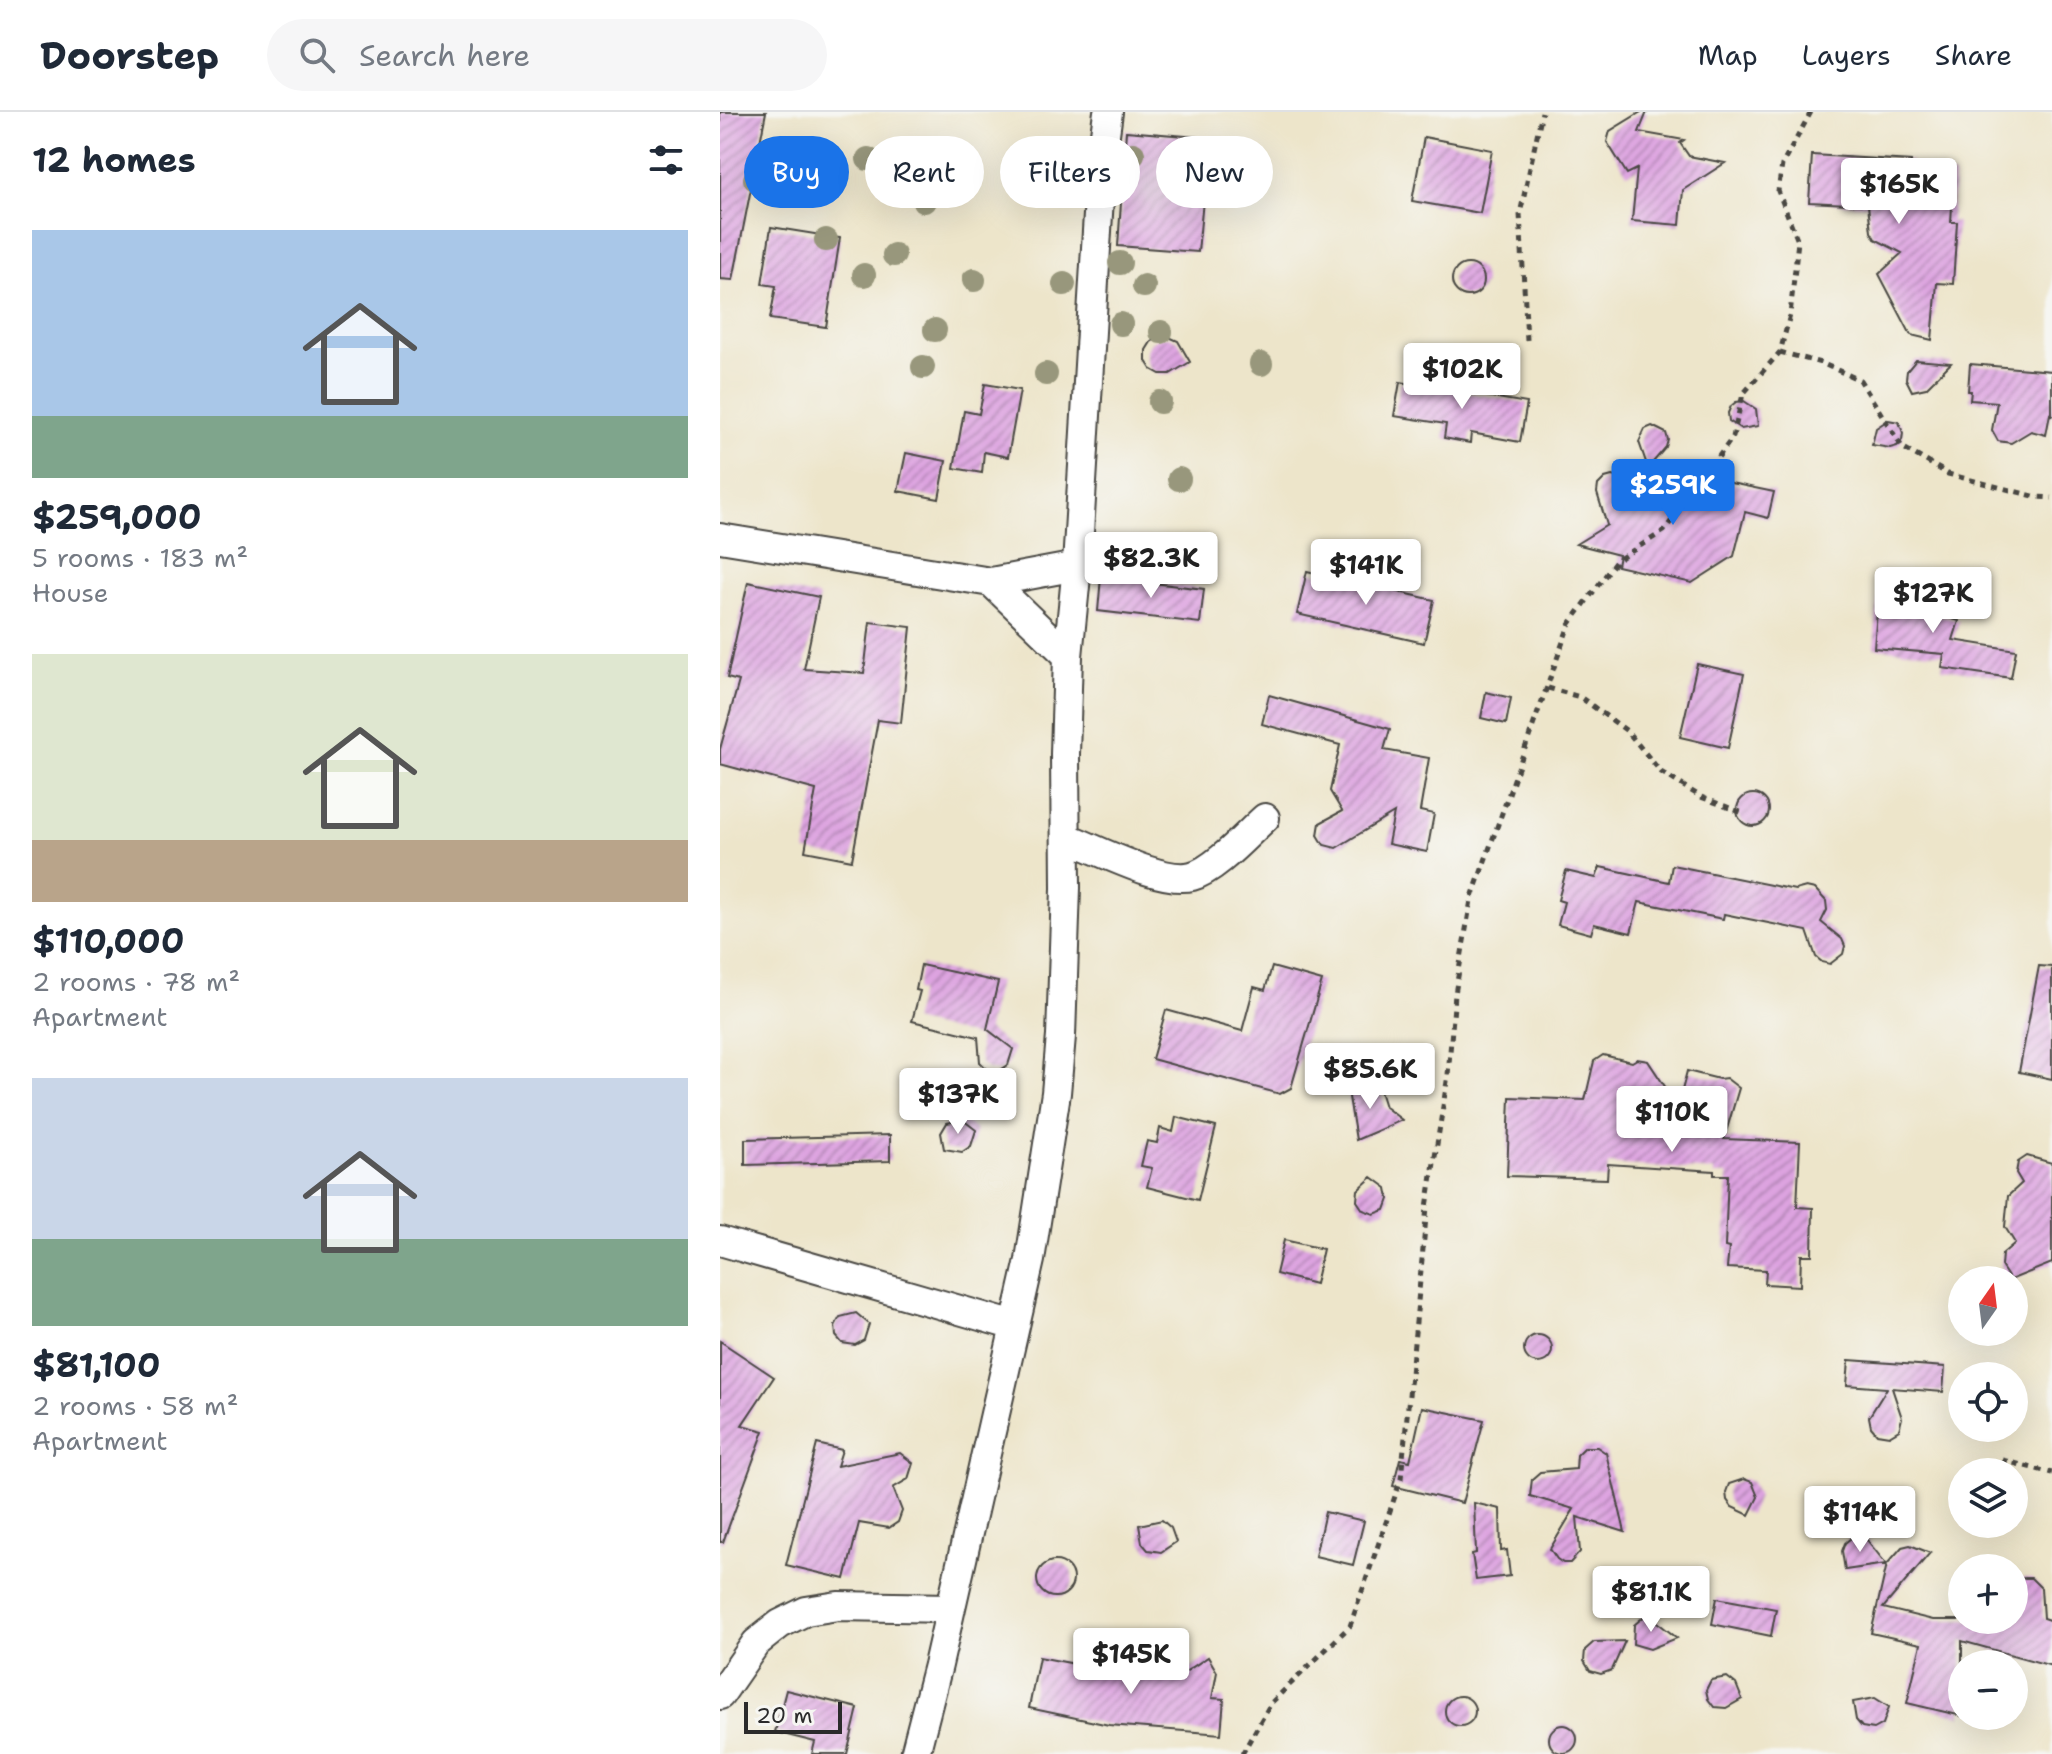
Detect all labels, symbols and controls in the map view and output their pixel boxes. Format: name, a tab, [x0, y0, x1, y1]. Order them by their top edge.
search box	[267, 19, 827, 91]
text: Doorstep	[40, 30, 219, 81]
icon: search	[295, 33, 339, 77]
text: Search here	[359, 35, 530, 76]
text: Map	[1698, 36, 1758, 74]
text: Layers	[1802, 36, 1891, 74]
text: Share	[1935, 36, 2012, 74]
chip: Buy	[744, 136, 849, 208]
chip: Rent	[865, 136, 984, 208]
chip: Filters	[1000, 136, 1140, 208]
chip: New	[1156, 136, 1273, 208]
text: 12 homes	[32, 137, 196, 183]
icon: filters	[644, 138, 688, 182]
pin: $165K	[1843, 158, 1955, 226]
text: $165K	[1859, 166, 1939, 201]
icon: home	[288, 282, 432, 426]
pin: $102K	[1406, 343, 1518, 411]
text: $102K	[1421, 351, 1503, 386]
pin: $259K	[1617, 459, 1729, 527]
text: $259K	[1630, 467, 1716, 502]
text: $259,000	[32, 494, 201, 540]
pin: $82.3K	[1086, 532, 1216, 600]
pin: $141K	[1310, 539, 1422, 607]
text: 5 rooms · 183 m²	[32, 540, 248, 575]
text: $82.3K	[1103, 540, 1199, 575]
text: $141K	[1329, 547, 1403, 582]
pin: $127K	[1877, 567, 1989, 635]
text: House	[32, 575, 108, 610]
text: $127K	[1893, 575, 1973, 610]
icon: home	[288, 706, 432, 850]
text: $110,000	[32, 918, 185, 964]
text: 2 rooms · 78 m²	[32, 964, 240, 999]
text: Apartment	[32, 999, 168, 1034]
pin: $85.6K	[1305, 1043, 1435, 1111]
text: $85.6K	[1323, 1051, 1417, 1086]
pin: $137K	[902, 1068, 1014, 1136]
text: $137K	[917, 1076, 999, 1111]
pin: $110K	[1616, 1086, 1728, 1154]
text: $110K	[1634, 1094, 1710, 1129]
icon: home	[288, 1130, 432, 1274]
north arrow	[1948, 1266, 2028, 1346]
map controls	[1948, 1266, 2028, 1730]
text: $81,100	[32, 1342, 161, 1388]
button: locate	[1948, 1362, 2028, 1442]
text: 2 rooms · 58 m²	[32, 1388, 238, 1423]
text: Apartment	[32, 1423, 168, 1458]
button: layers	[1948, 1458, 2028, 1538]
pin: $114K	[1804, 1486, 1916, 1554]
text: $114K	[1822, 1494, 1898, 1529]
button: +	[1948, 1554, 2028, 1634]
pin: $81.1K	[1586, 1566, 1716, 1634]
text: $81.1K	[1611, 1574, 1691, 1609]
pin: $145K	[1075, 1628, 1187, 1696]
text: $145K	[1091, 1636, 1171, 1671]
button: −	[1948, 1650, 2028, 1730]
scale bar	[744, 1698, 842, 1734]
text: 20 m	[756, 1701, 813, 1730]

